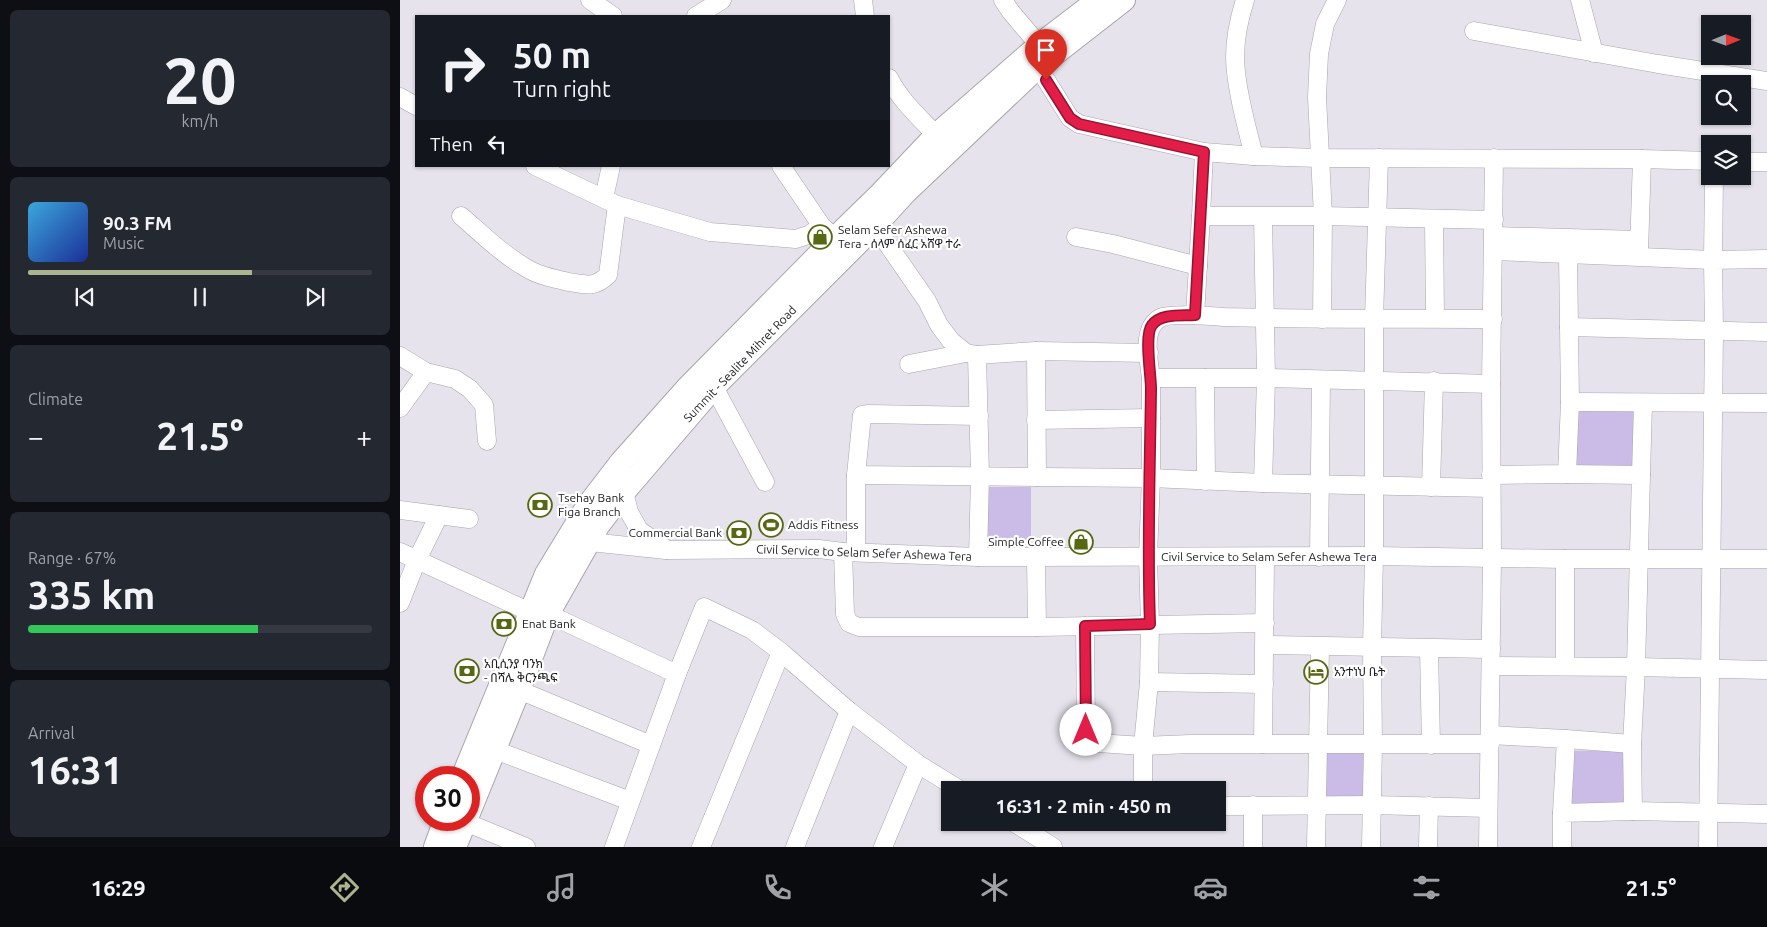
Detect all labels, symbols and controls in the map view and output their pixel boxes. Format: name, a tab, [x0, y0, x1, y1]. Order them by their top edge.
north arrow	[1701, 15, 1751, 65]
map controls	[1701, 15, 1751, 185]
pin	[1025, 29, 1067, 80]
icon: right	[430, 35, 495, 100]
text: 50 m	[513, 35, 591, 75]
icon: arrive	[1032, 36, 1060, 64]
text: 20	[163, 43, 237, 116]
button: search	[1701, 75, 1751, 125]
text: Turn right	[513, 76, 611, 101]
text: km/h	[182, 112, 218, 130]
icon: left	[483, 130, 511, 158]
text: Then	[430, 133, 473, 155]
button: layers	[1701, 135, 1751, 185]
text: 90.3 FM	[103, 212, 172, 234]
place label: Selam Sefer Ashewa Tera - ሰላም ሰፈር አሸዋ ተራ	[838, 223, 961, 250]
shop icon: Selam Sefer Ashewa Tera - ሰላም ሰፈር አሸዋ ተራ	[807, 224, 833, 250]
text: Music	[103, 234, 144, 252]
icon: previous	[71, 283, 99, 311]
icon: pause	[186, 283, 214, 311]
icon: next	[301, 283, 329, 311]
street label: Summit - Sealite Mihret Road	[681, 303, 799, 424]
text: Climate	[28, 390, 83, 408]
text: 21.5°	[156, 415, 244, 457]
text: −	[28, 421, 44, 452]
text: +	[356, 421, 372, 452]
place label: Tsehay Bank Figa Branch	[558, 491, 624, 518]
bank icon: Tsehay Bank Figa Branch	[527, 492, 553, 518]
sports icon: Addis Fitness	[758, 512, 784, 538]
place label: Addis Fitness	[788, 518, 859, 531]
bank icon: Commercial Bank	[726, 520, 752, 546]
place label: Commercial Bank	[629, 526, 722, 539]
shop icon: Simple Coffee	[1068, 529, 1094, 555]
place label: Simple Coffee	[988, 535, 1064, 548]
street label: Civil Service to Selam Sefer Ashewa Tera	[756, 542, 972, 563]
text: Range · 67%	[28, 549, 116, 567]
street label: Civil Service to Selam Sefer Ashewa Tera	[1161, 550, 1377, 563]
text: 335 km	[28, 574, 155, 616]
bank icon: Enat Bank	[491, 611, 517, 637]
place label: Enat Bank	[522, 617, 576, 630]
place label: አቢሲንያ ባንክ - በሻሌ ቅርንጫፍ	[484, 657, 558, 684]
bank icon: አቢሲንያ ባንክ - በሻሌ ቅርንጫፍ	[454, 658, 480, 684]
hotel icon: አንተነህ ቤት	[1303, 659, 1329, 685]
place label: አንተነህ ቤት	[1334, 665, 1386, 678]
position arrow	[1059, 703, 1111, 755]
text: Arrival	[28, 724, 75, 742]
text: 16:31	[28, 749, 123, 791]
speed limit sign: 30	[415, 766, 480, 831]
text: 16:31 · 2 min · 450 m	[996, 795, 1171, 817]
icon: directions	[327, 870, 362, 905]
icon: music	[544, 870, 579, 905]
icon: phone	[760, 870, 795, 905]
icon: climate	[977, 870, 1012, 905]
icon: car	[1193, 870, 1228, 905]
icon: filters	[1409, 870, 1444, 905]
text: 16:29	[91, 875, 146, 900]
text: 21.5°	[1626, 875, 1676, 900]

